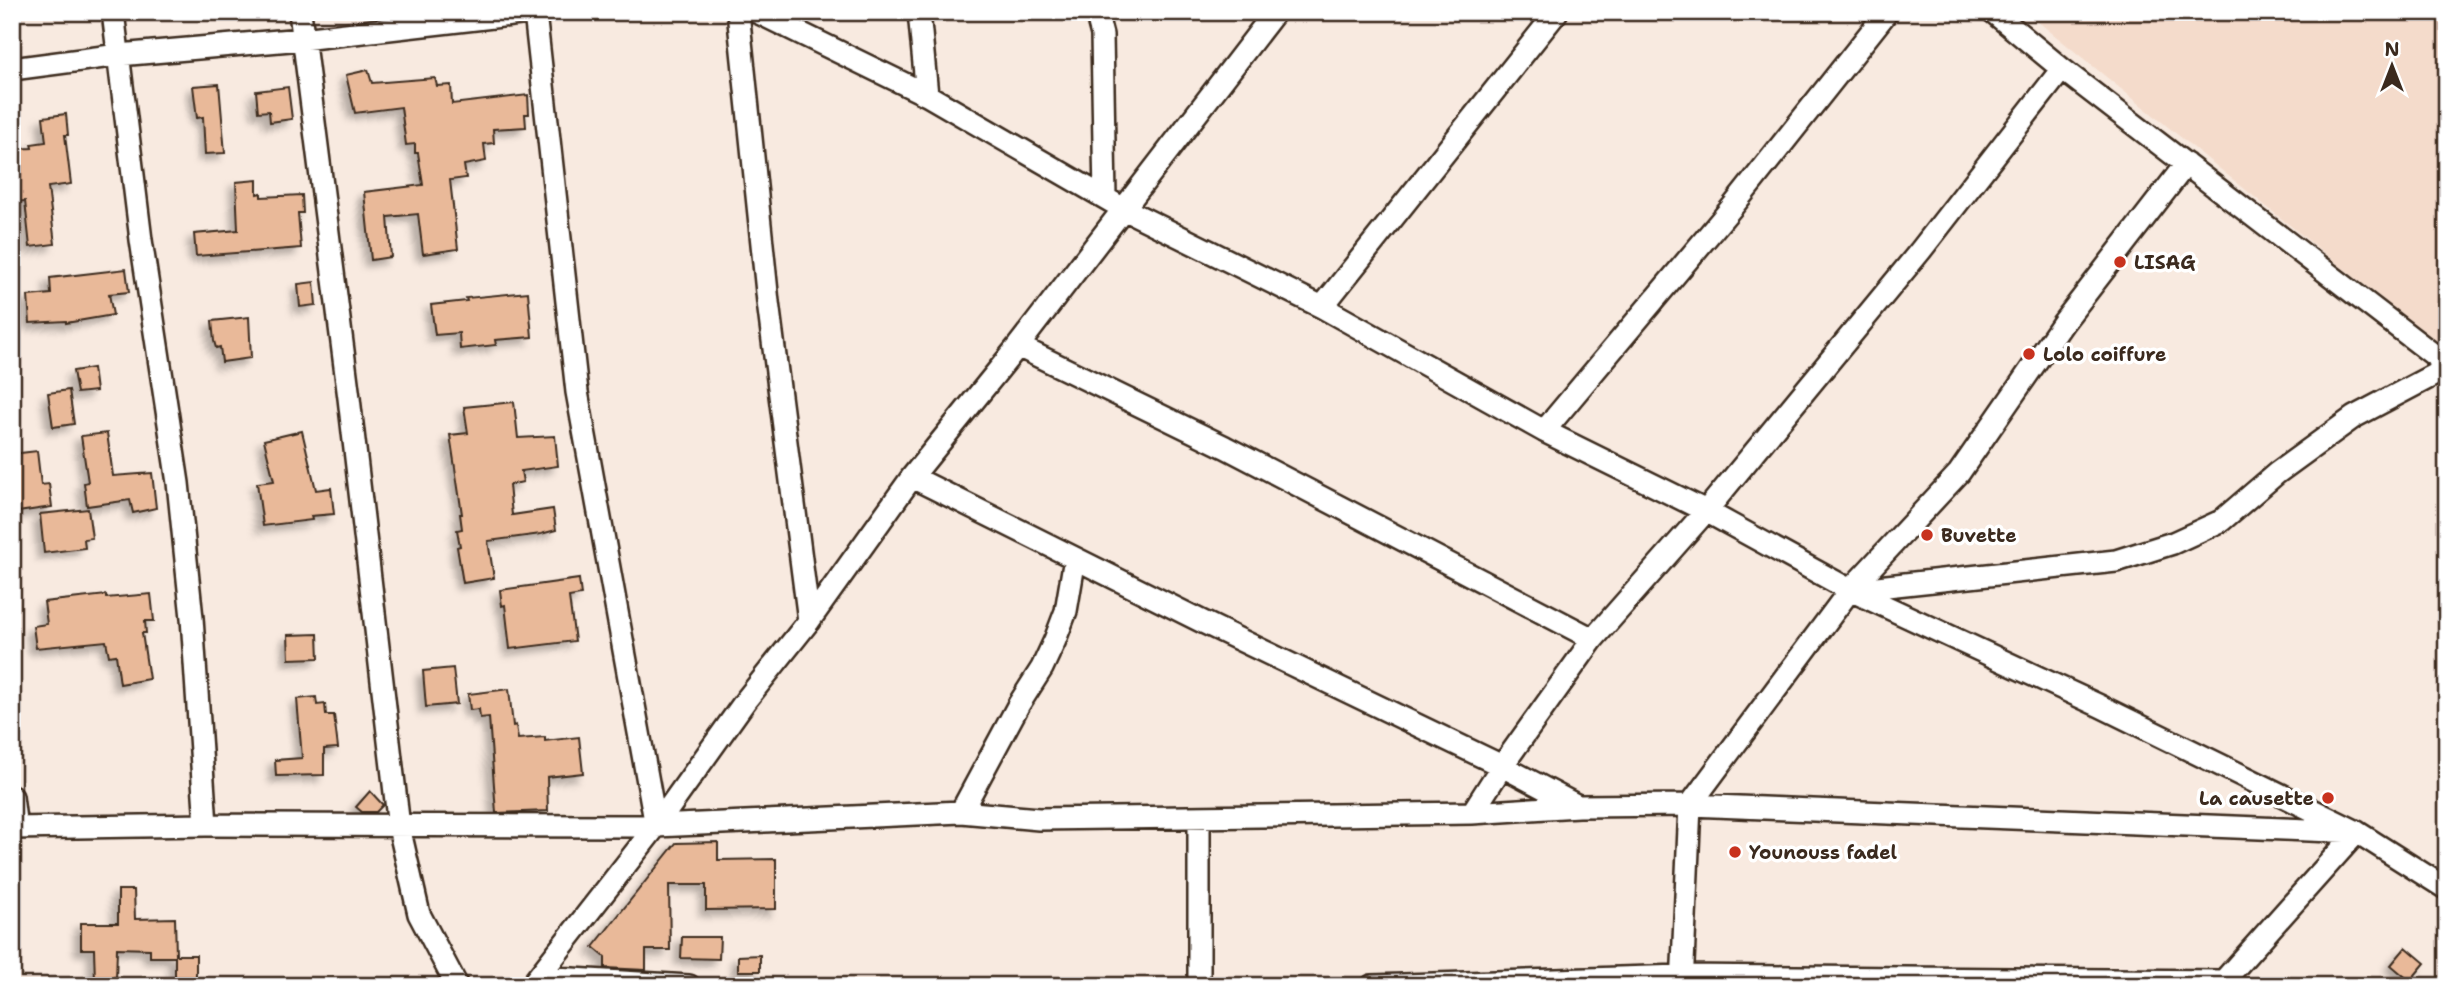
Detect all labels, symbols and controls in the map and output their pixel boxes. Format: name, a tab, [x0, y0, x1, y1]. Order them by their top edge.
north arrow	[2358, 32, 2428, 102]
text: N	[2384, 37, 2400, 62]
place label: LISAG	[2134, 250, 2195, 275]
marker: LISAG	[2112, 254, 2128, 270]
place label: Lolo coiffure	[2043, 342, 2166, 367]
marker: Lolo coiffure	[2021, 346, 2037, 362]
place label: Buvette	[1941, 523, 2017, 548]
marker: Buvette	[1919, 527, 1935, 543]
place label: La causette	[2199, 786, 2314, 811]
marker: La causette	[2320, 790, 2336, 806]
place label: Younouss fadel	[1749, 840, 1897, 865]
marker: Younouss fadel	[1727, 844, 1743, 860]

